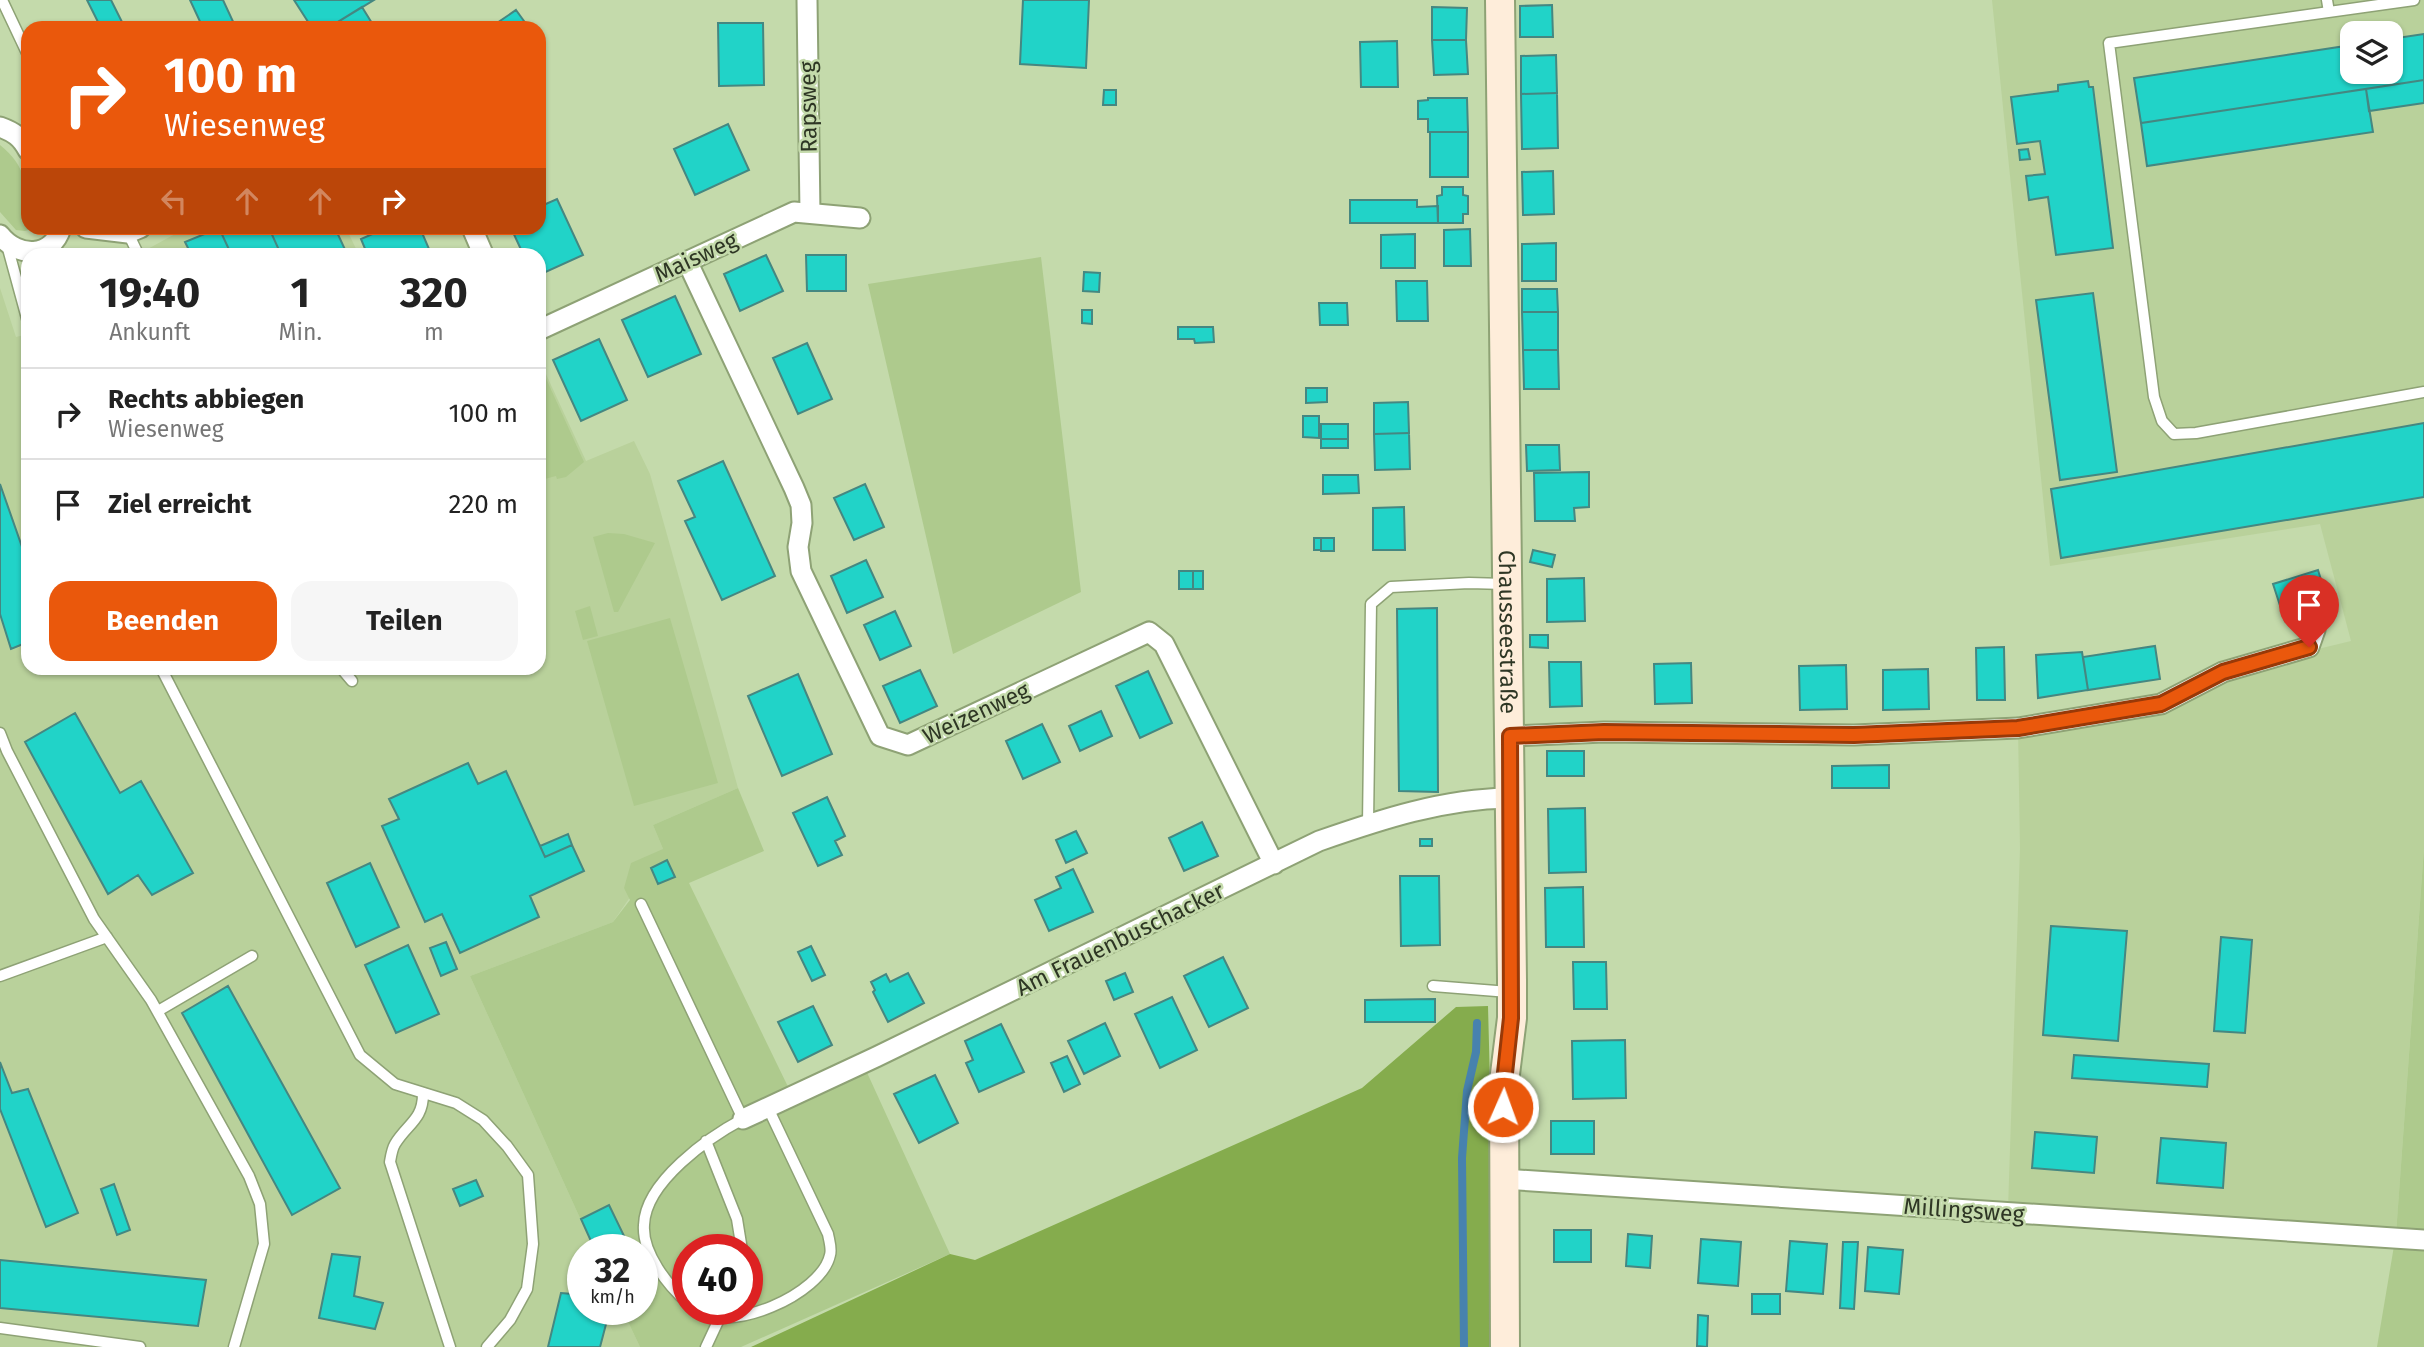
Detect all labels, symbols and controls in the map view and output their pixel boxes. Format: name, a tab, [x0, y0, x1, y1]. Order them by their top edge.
map controls	[2340, 21, 2403, 84]
button: layers	[2340, 21, 2403, 84]
text: 100 m	[164, 46, 297, 105]
icon: right	[49, 49, 140, 140]
street label: Rapsweg	[793, 61, 823, 153]
text: Wiesenweg	[164, 106, 325, 144]
icon: left	[155, 182, 193, 220]
icon: ahead	[228, 182, 266, 220]
icon: ahead	[301, 182, 339, 220]
icon: right	[374, 182, 412, 220]
street label: Maisweg	[650, 226, 742, 288]
text: 19:40	[99, 268, 200, 318]
text: 1	[290, 268, 310, 318]
text: 320	[400, 268, 468, 318]
text: Ankunft	[109, 318, 190, 346]
text: Min.	[279, 318, 322, 346]
text: m	[424, 318, 444, 346]
text: Rechts abbiegen	[108, 384, 304, 415]
icon: right	[49, 395, 87, 433]
text: 100 m	[449, 398, 518, 429]
text: Wiesenweg	[108, 415, 224, 443]
icon: arrive	[49, 486, 87, 524]
text: Ziel erreicht	[108, 489, 251, 520]
text: 220 m	[449, 489, 518, 520]
street label: Chausseestraße	[1493, 550, 1523, 714]
pin	[2279, 575, 2339, 647]
button: Beenden	[49, 581, 277, 661]
button: Teilen	[291, 581, 518, 661]
icon: arrive	[2290, 586, 2328, 624]
street label: Weizenweg	[918, 676, 1034, 750]
street label: Am Frauenbuschacker	[1011, 876, 1229, 1002]
position arrow	[1466, 1070, 1540, 1144]
street label: Millingsweg	[1903, 1192, 2025, 1228]
speed limit sign: 40	[672, 1234, 763, 1325]
text: 32	[595, 1249, 630, 1291]
text: km/h	[590, 1286, 635, 1308]

